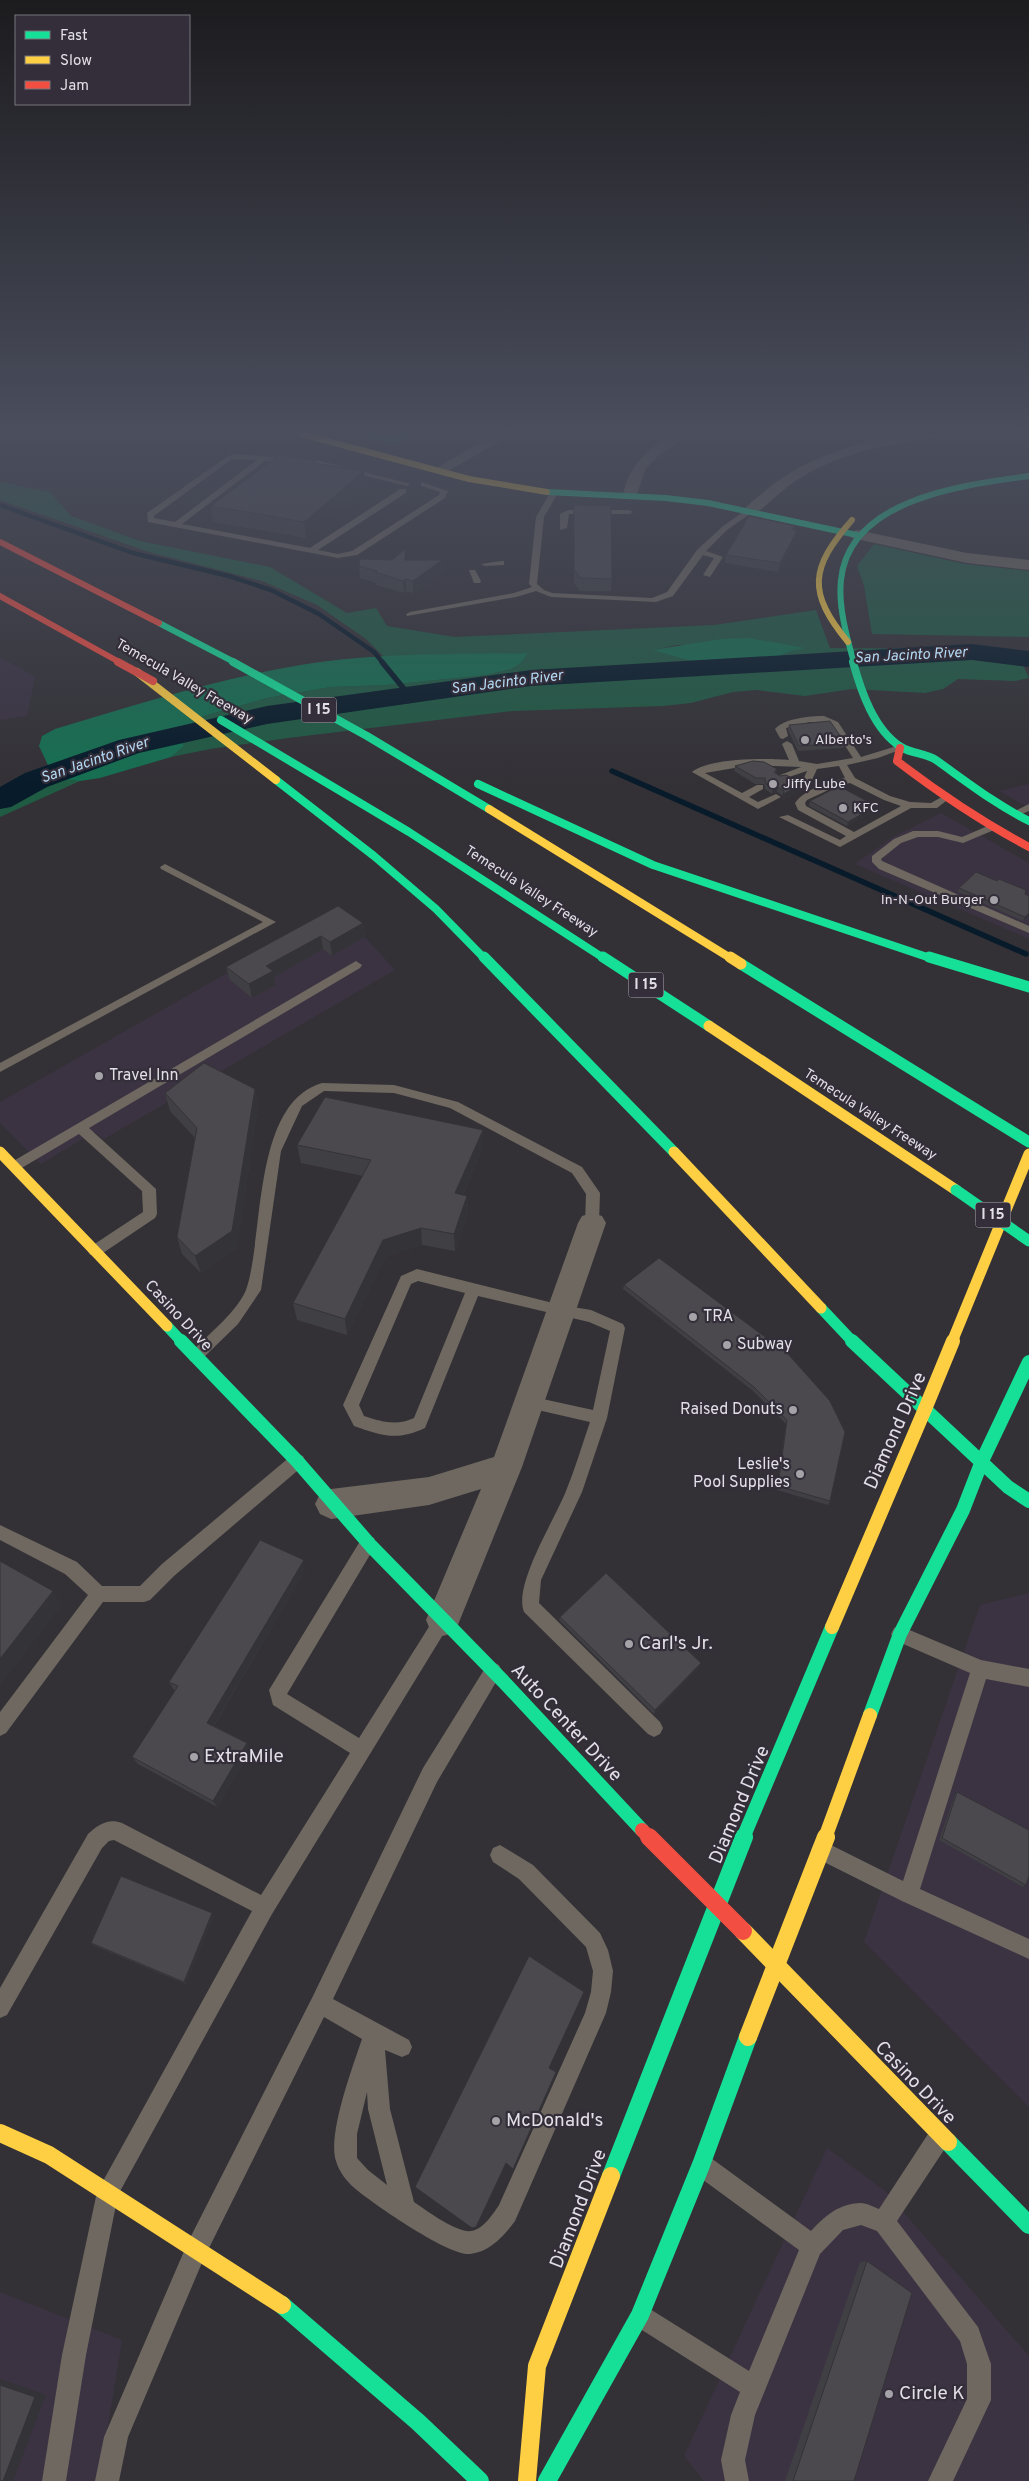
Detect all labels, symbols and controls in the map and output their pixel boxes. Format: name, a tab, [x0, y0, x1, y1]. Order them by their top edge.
legend	[15, 15, 190, 105]
text: Fast	[60, 27, 88, 46]
text: Slow	[60, 52, 92, 71]
text: Jam	[60, 77, 89, 96]
street label: Temecula Valley Freeway	[112, 636, 256, 728]
water label: San Jacinto River	[854, 643, 969, 668]
water label: San Jacinto River	[450, 667, 565, 699]
road number: I 15	[302, 698, 336, 722]
place label: Alberto's	[815, 732, 872, 749]
water label: San Jacinto River	[39, 733, 153, 788]
marker: Alberto's	[799, 734, 811, 746]
place label: Jiffy Lube	[783, 776, 846, 793]
marker: Jiffy Lube	[767, 778, 779, 790]
place label: KFC	[853, 800, 879, 817]
marker: KFC	[837, 802, 849, 814]
street label: Temecula Valley Freeway	[461, 843, 601, 941]
place label: In-N-Out Burger	[881, 892, 985, 909]
marker: In-N-Out Burger	[988, 894, 1000, 906]
road number: I 15	[628, 972, 664, 998]
place label: Travel Inn	[109, 1066, 179, 1086]
street label: Temecula Valley Freeway	[800, 1066, 940, 1164]
marker: Travel Inn	[93, 1070, 105, 1082]
road number: I 15	[976, 1202, 1010, 1228]
street label: Casino Drive	[140, 1276, 216, 1356]
place label: TRA	[703, 1307, 734, 1327]
marker: TRA	[687, 1311, 699, 1323]
place label: Subway	[737, 1335, 793, 1355]
marker: Subway	[721, 1339, 733, 1351]
street label: Diamond Drive	[859, 1369, 933, 1493]
place label: Raised Donuts	[680, 1400, 783, 1420]
marker: Raised Donuts	[787, 1404, 799, 1416]
place label: Leslie's Pool Supplies	[693, 1455, 790, 1493]
marker: Leslie's Pool Supplies	[794, 1468, 806, 1480]
place label: Carl's Jr.	[639, 1632, 713, 1656]
marker: Carl's Jr.	[623, 1638, 635, 1650]
street label: Auto Center Drive	[505, 1659, 627, 1787]
street label: Diamond Drive	[704, 1742, 776, 1868]
place label: ExtraMile	[204, 1745, 284, 1769]
marker: ExtraMile	[188, 1751, 200, 1763]
street label: Casino Drive	[869, 2036, 961, 2130]
place label: McDonald's	[506, 2109, 604, 2133]
marker: McDonald's	[490, 2115, 502, 2127]
street label: Diamond Drive	[545, 2146, 613, 2272]
place label: Circle K	[899, 2382, 965, 2406]
marker: Circle K	[883, 2388, 895, 2400]

